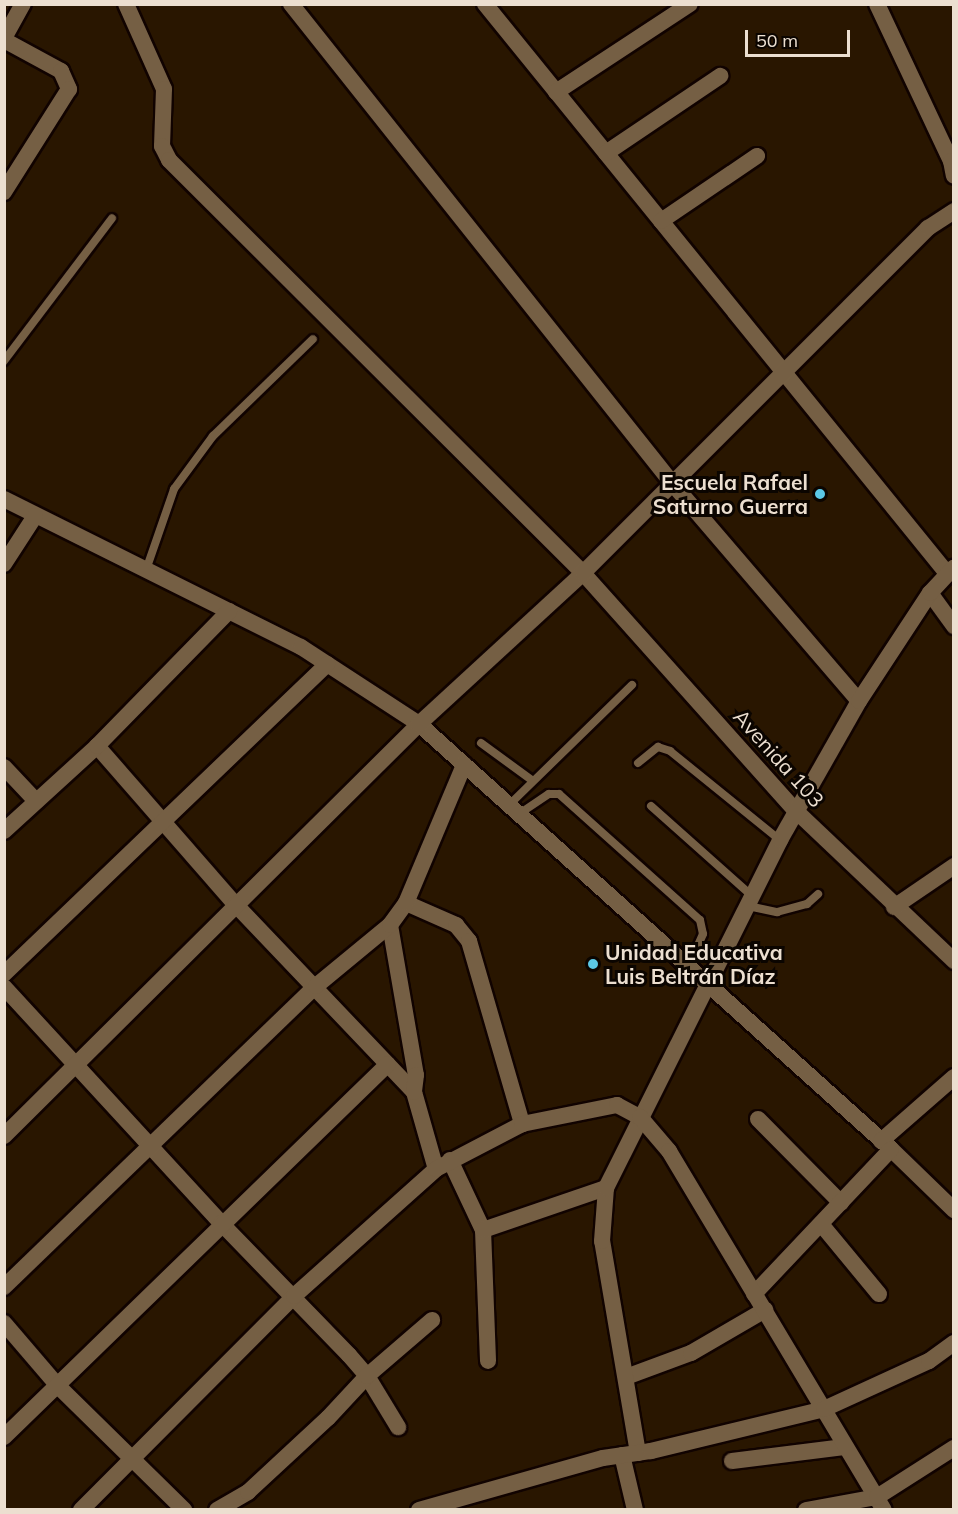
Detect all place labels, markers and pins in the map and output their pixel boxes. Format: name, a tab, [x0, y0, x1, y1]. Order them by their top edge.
place label: Escuela Rafael Saturno Guerra	[653, 469, 808, 519]
marker: Escuela Rafael Saturno Guerra	[813, 487, 827, 501]
place label: Unidad Educativa Luis Beltrán Díaz	[605, 939, 783, 989]
marker: Unidad Educativa Luis Beltrán Díaz	[586, 957, 600, 971]

